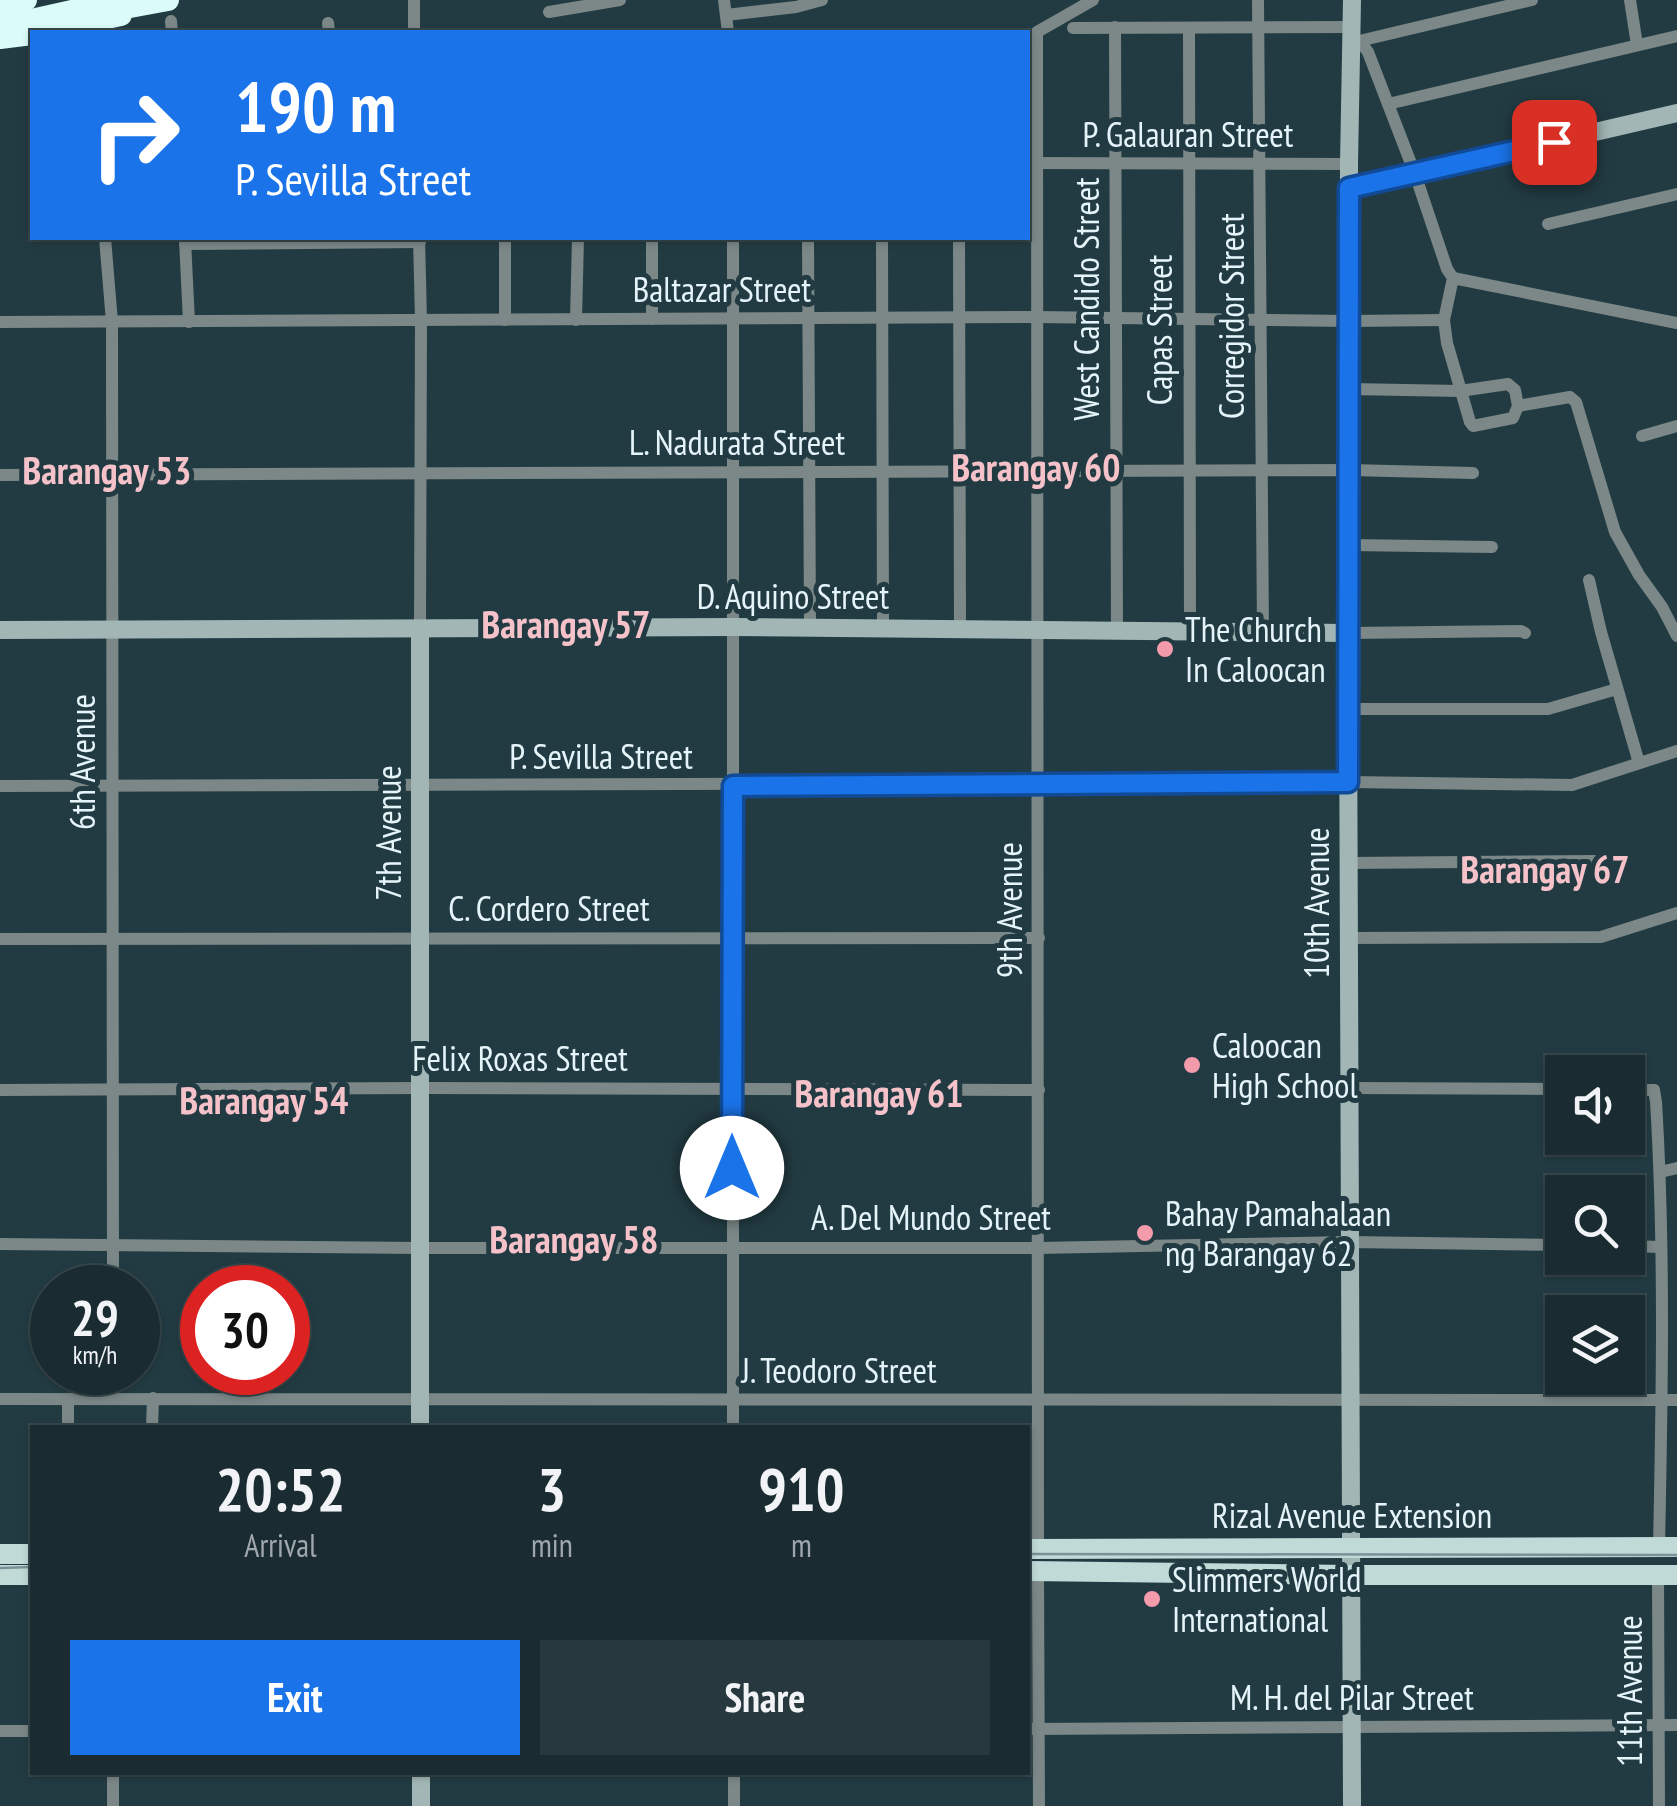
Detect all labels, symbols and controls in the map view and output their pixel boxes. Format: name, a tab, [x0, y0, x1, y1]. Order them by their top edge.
text: 190 m	[235, 61, 396, 151]
icon: right	[70, 70, 200, 200]
pin	[1512, 100, 1597, 185]
street label: P. Galauran Street	[1083, 111, 1294, 157]
icon: arrive	[1527, 115, 1582, 170]
text: P. Sevilla Street	[235, 149, 471, 207]
street label: West Candido Street	[1063, 177, 1109, 421]
street label: Corregidor Street	[1208, 213, 1254, 419]
street label: Capas Street	[1136, 254, 1182, 405]
street label: Baltazar Street	[633, 266, 812, 312]
street label: L. Nadurata Street	[629, 419, 845, 465]
district label: Barangay 60	[952, 442, 1120, 491]
district label: Barangay 53	[23, 445, 191, 494]
street label: D. Aquino Street	[697, 573, 890, 619]
district label: Barangay 57	[482, 599, 650, 648]
place label: The Church In Caloocan	[1185, 606, 1326, 692]
marker: The Church In Caloocan	[1154, 638, 1176, 660]
street label: 6th Avenue	[59, 694, 105, 830]
street label: P. Sevilla Street	[509, 733, 693, 779]
street label: 7th Avenue	[365, 765, 411, 901]
street label: 10th Avenue	[1293, 827, 1339, 979]
street label: 9th Avenue	[986, 842, 1032, 978]
district label: Barangay 67	[1461, 844, 1629, 893]
street label: C. Cordero Street	[448, 885, 650, 931]
place label: Caloocan High School	[1212, 1022, 1358, 1108]
street label: Felix Roxas Street	[412, 1035, 628, 1081]
marker: Caloocan High School	[1181, 1054, 1203, 1076]
map controls	[1545, 1055, 1645, 1395]
button: sound	[1545, 1055, 1645, 1155]
district label: Barangay 61	[795, 1068, 963, 1117]
district label: Barangay 54	[180, 1075, 348, 1124]
position arrow	[680, 1116, 784, 1220]
button: search	[1545, 1175, 1645, 1275]
place label: Bahay Pamahalaan ng Barangay 62	[1165, 1190, 1391, 1276]
street label: A. Del Mundo Street	[811, 1194, 1051, 1240]
district label: Barangay 58	[490, 1214, 658, 1263]
marker: Bahay Pamahalaan ng Barangay 62	[1134, 1222, 1156, 1244]
speed limit sign: 30	[180, 1265, 310, 1395]
text: 29	[71, 1285, 119, 1350]
button: layers	[1545, 1295, 1645, 1395]
text: km/h	[73, 1339, 117, 1371]
street label: J. Teodoro Street	[740, 1347, 937, 1393]
text: 20:52	[216, 1450, 345, 1528]
text: 3	[538, 1450, 566, 1528]
text: 910	[758, 1450, 844, 1528]
street label: Rizal Avenue Extension	[1212, 1492, 1492, 1538]
text: Arrival	[244, 1524, 317, 1566]
text: min	[531, 1524, 573, 1566]
text: m	[791, 1524, 812, 1566]
place label: Slimmers World International	[1172, 1556, 1361, 1642]
marker: Slimmers World International	[1141, 1588, 1163, 1610]
street label: 11th Avenue	[1606, 1615, 1652, 1767]
button: Exit	[70, 1640, 520, 1755]
button: Share	[540, 1640, 990, 1755]
street label: M. H. del Pilar Street	[1230, 1674, 1474, 1720]

